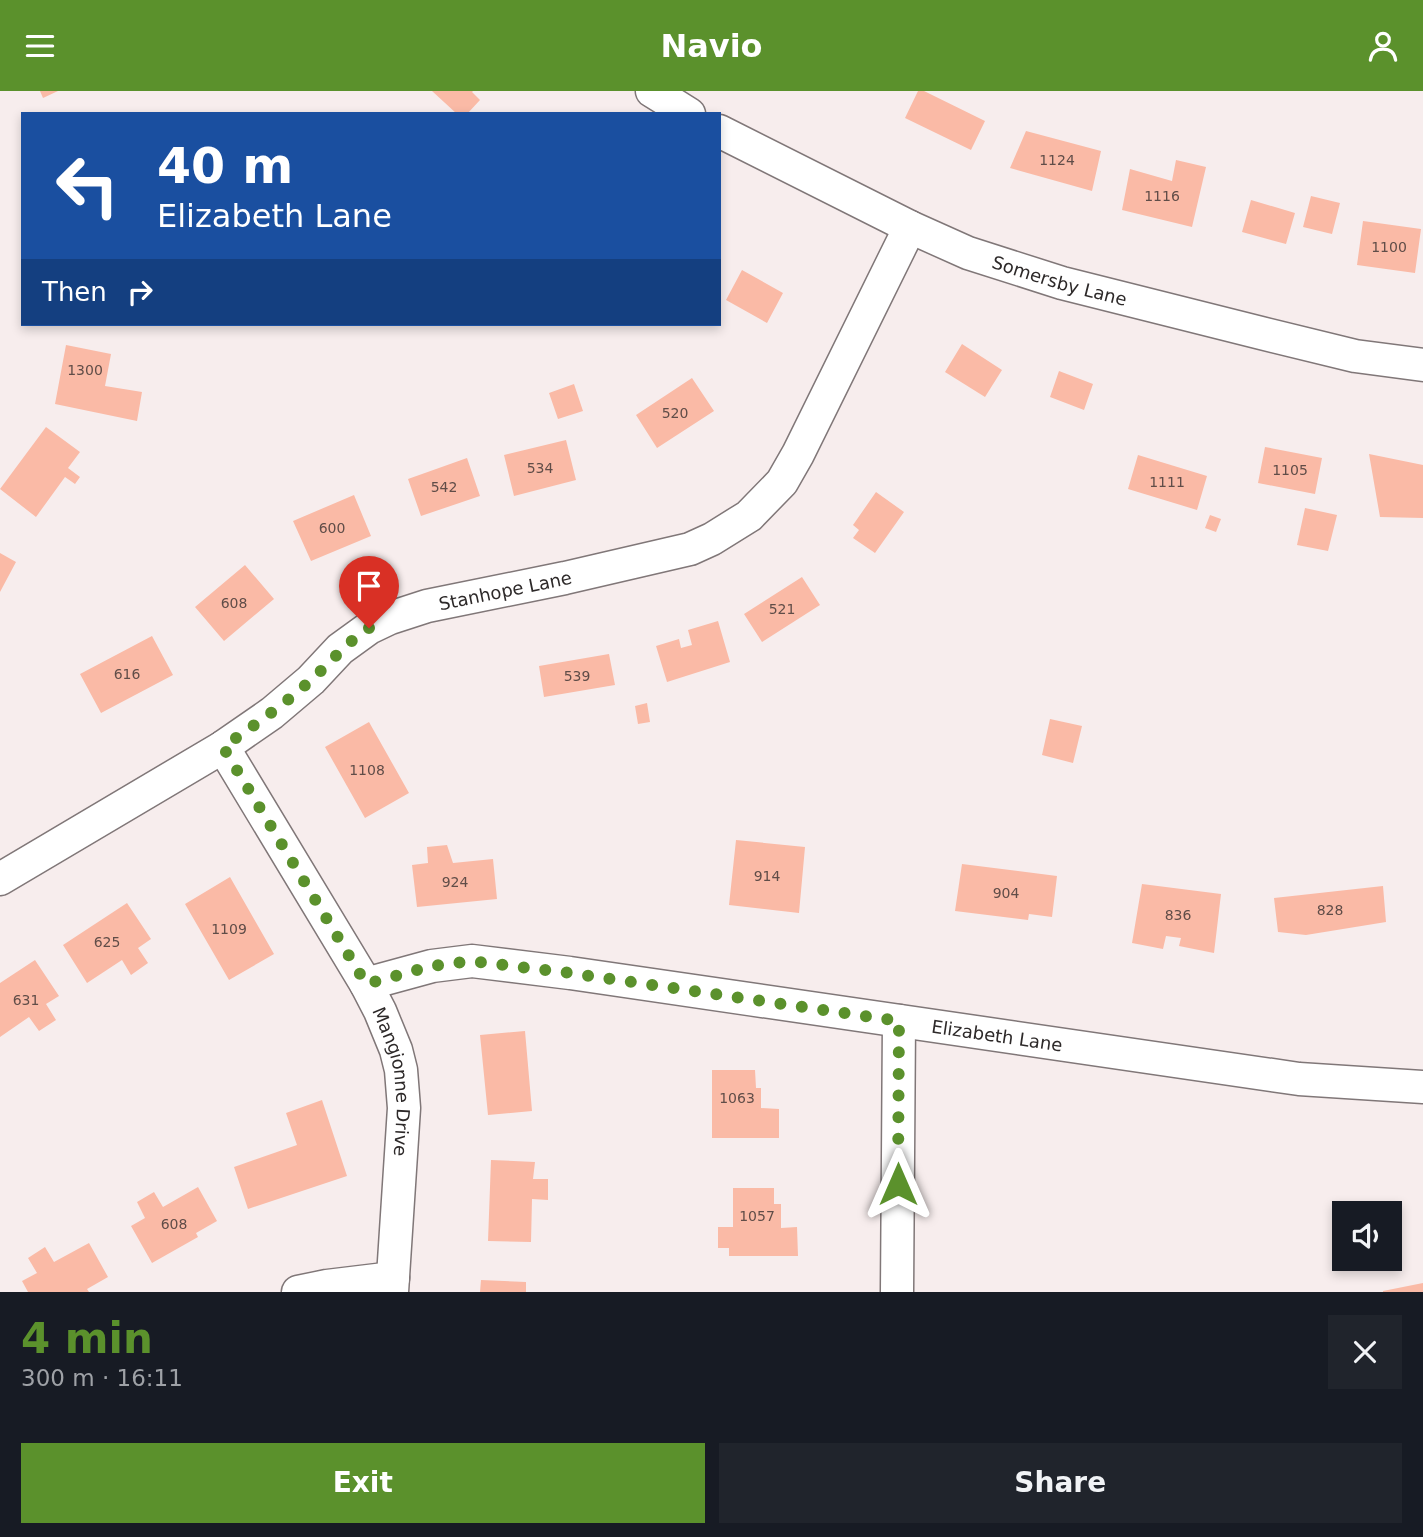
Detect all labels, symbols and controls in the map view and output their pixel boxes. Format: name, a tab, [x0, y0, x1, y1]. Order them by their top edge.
icon: menu	[21, 27, 59, 65]
text: Navio	[660, 27, 763, 65]
icon: person	[1364, 27, 1402, 65]
text: 40 m	[157, 138, 293, 195]
icon: left	[42, 140, 133, 231]
house number: 1124	[1039, 152, 1075, 168]
house number: 1116	[1144, 188, 1180, 204]
text: Elizabeth Lane	[157, 197, 392, 235]
house number: 1100	[1371, 239, 1407, 255]
street label: Somersby Lane	[990, 251, 1129, 309]
icon: right	[121, 273, 159, 311]
text: Then	[42, 277, 107, 307]
house number: 1300	[67, 362, 103, 378]
house number: 520	[662, 405, 688, 421]
house number: 534	[527, 460, 553, 476]
house number: 1105	[1272, 462, 1308, 478]
house number: 1111	[1149, 474, 1185, 490]
house number: 542	[431, 479, 457, 495]
house number: 600	[319, 520, 345, 536]
pin	[339, 556, 399, 628]
street label: Stanhope Lane	[437, 566, 574, 614]
icon: arrive	[350, 567, 388, 605]
house number: 608	[221, 595, 247, 611]
house number: 521	[769, 601, 795, 617]
house number: 616	[114, 666, 140, 682]
house number: 539	[564, 668, 590, 684]
house number: 1108	[349, 762, 385, 778]
house number: 914	[754, 868, 780, 884]
house number: 924	[442, 874, 468, 890]
house number: 904	[993, 885, 1019, 901]
house number: 828	[1317, 902, 1343, 918]
house number: 836	[1165, 907, 1191, 923]
house number: 1109	[211, 921, 247, 937]
house number: 625	[94, 934, 120, 950]
house number: 631	[13, 992, 39, 1008]
street label: Mangionne Drive	[369, 1004, 415, 1157]
street label: Elizabeth Lane	[930, 1015, 1064, 1055]
house number: 1063	[719, 1090, 755, 1106]
position arrow	[861, 1147, 935, 1221]
map controls	[1332, 1201, 1402, 1271]
button: sound	[1332, 1201, 1402, 1271]
house number: 1057	[739, 1208, 775, 1224]
house number: 608	[161, 1216, 187, 1232]
text: 4 min	[21, 1314, 153, 1363]
button: close	[1328, 1315, 1402, 1389]
text: 300 m · 16:11	[21, 1365, 183, 1391]
button: Exit	[21, 1443, 705, 1523]
button: Share	[719, 1443, 1402, 1523]

